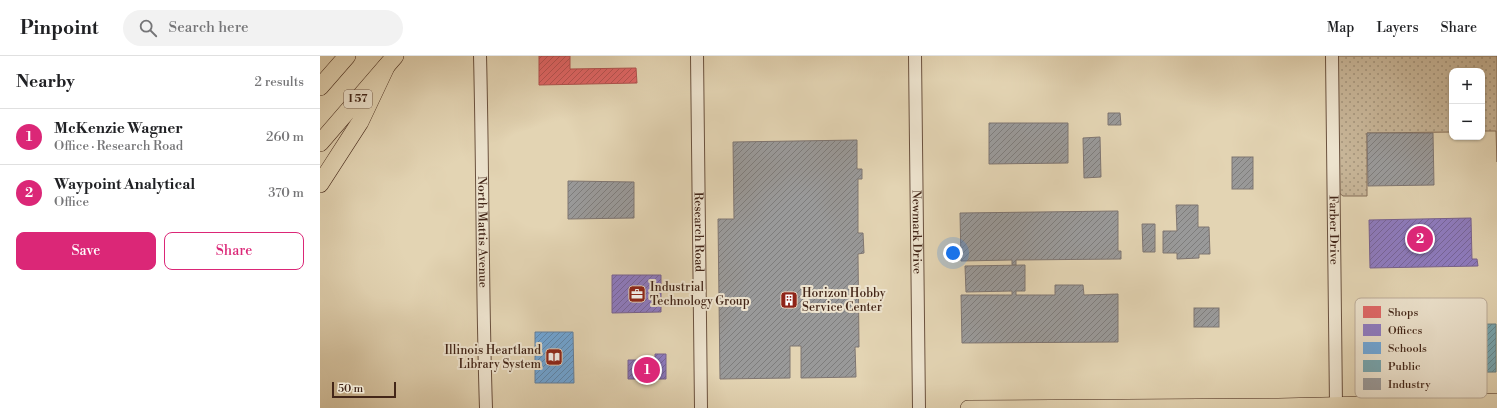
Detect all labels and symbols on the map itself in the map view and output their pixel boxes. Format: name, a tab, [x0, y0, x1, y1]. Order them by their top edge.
road number: I 57	[344, 90, 372, 108]
street label: North Mattis Avenue	[475, 176, 491, 288]
street label: Newmark Drive	[909, 190, 925, 274]
street label: Research Road	[691, 192, 707, 272]
street label: Farber Drive	[1326, 195, 1342, 265]
pin: 2	[1407, 224, 1433, 254]
your location	[943, 243, 963, 263]
place label: Industrial Technology Group	[650, 280, 750, 309]
office icon: Industrial Technology Group	[627, 284, 647, 304]
place label: Horizon Hobby Service Center	[802, 286, 886, 315]
building icon: Horizon Hobby Service Center	[779, 290, 799, 310]
legend	[1355, 298, 1487, 398]
text: Shops	[1388, 306, 1418, 320]
text: Offices	[1388, 324, 1423, 338]
text: Schools	[1388, 342, 1427, 356]
place label: Illinois Heartland Library System	[445, 343, 541, 372]
library icon: Illinois Heartland Library System	[544, 347, 564, 367]
pin: 1	[634, 355, 660, 385]
text: Public	[1388, 360, 1421, 374]
text: Industry	[1388, 378, 1431, 392]
scale bar	[332, 380, 396, 399]

